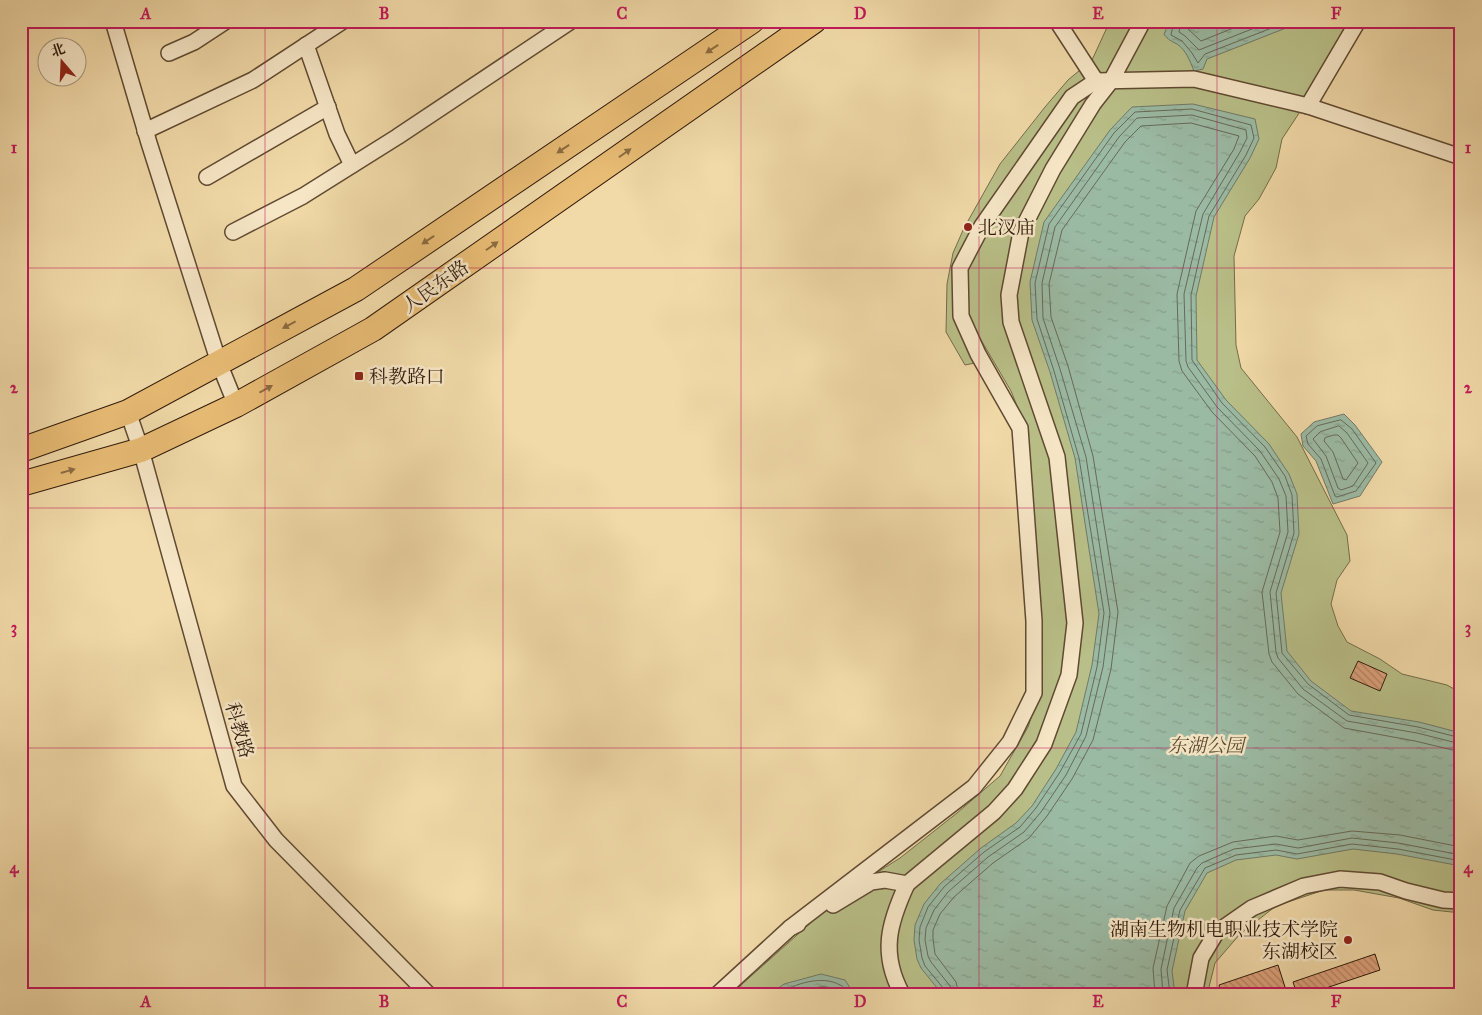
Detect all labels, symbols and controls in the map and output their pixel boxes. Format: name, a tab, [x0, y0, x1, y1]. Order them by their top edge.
text: A	[140, 4, 152, 23]
text: B	[379, 4, 389, 23]
text: C	[617, 4, 628, 23]
text: D	[854, 4, 867, 23]
text: E	[1092, 4, 1104, 23]
text: F	[1331, 4, 1342, 23]
north arrow	[38, 38, 88, 88]
text: 北	[49, 40, 67, 60]
one-way arrow	[705, 44, 718, 53]
text: 1	[11, 138, 18, 157]
text: 1	[1465, 138, 1472, 157]
one-way arrow	[556, 145, 569, 154]
one-way arrow	[618, 148, 632, 158]
place label: 北汊庙	[978, 216, 1035, 239]
marker: 北汊庙	[962, 221, 974, 233]
one-way arrow	[421, 236, 435, 245]
one-way arrow	[485, 241, 499, 251]
street label: 人民东路	[398, 255, 473, 318]
one-way arrow	[282, 321, 297, 329]
place label: 科教路口	[369, 365, 445, 388]
marker: 科教路口	[353, 370, 365, 382]
text: 2	[10, 378, 19, 397]
text: 2	[1464, 378, 1473, 397]
one-way arrow	[259, 384, 273, 393]
one-way arrow	[61, 466, 76, 474]
text: 3	[11, 618, 17, 638]
text: 3	[1465, 618, 1471, 638]
street label: 科教路	[221, 700, 258, 761]
park label: 东湖公园	[1168, 734, 1247, 757]
text: 4	[10, 858, 20, 878]
text: 4	[1464, 858, 1474, 878]
place label: 湖南生物机电职业技术学院 东湖校区	[1110, 918, 1338, 963]
marker: 湖南生物机电职业技术学院 东湖校区	[1342, 934, 1354, 946]
text: A	[140, 992, 152, 1011]
text: B	[379, 992, 389, 1011]
text: C	[617, 992, 628, 1011]
text: D	[854, 992, 867, 1011]
text: E	[1092, 992, 1104, 1011]
text: F	[1331, 992, 1342, 1011]

